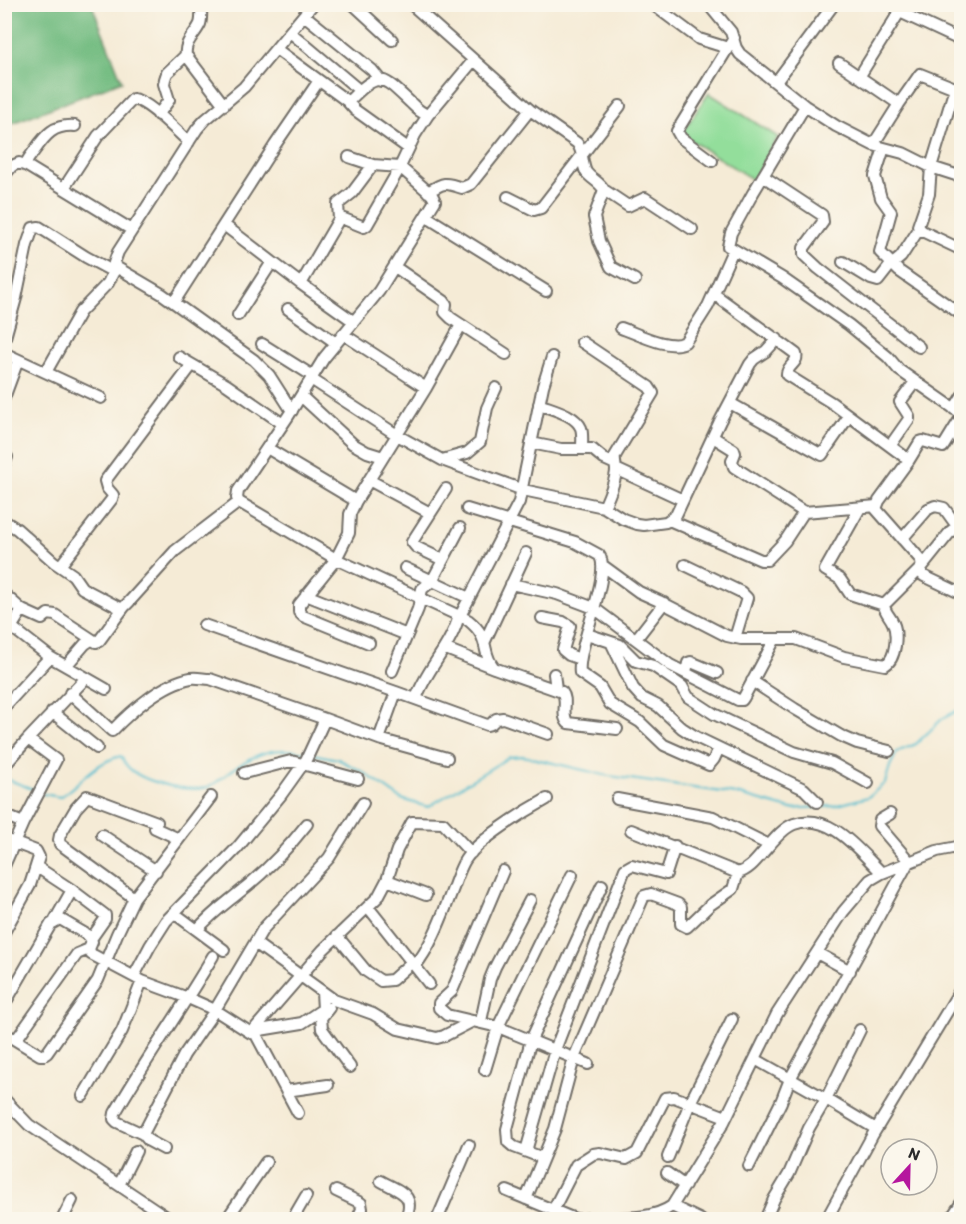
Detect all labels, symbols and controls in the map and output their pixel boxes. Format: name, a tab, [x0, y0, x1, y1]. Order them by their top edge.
north arrow	[879, 1137, 939, 1197]
text: N	[906, 1143, 923, 1164]

